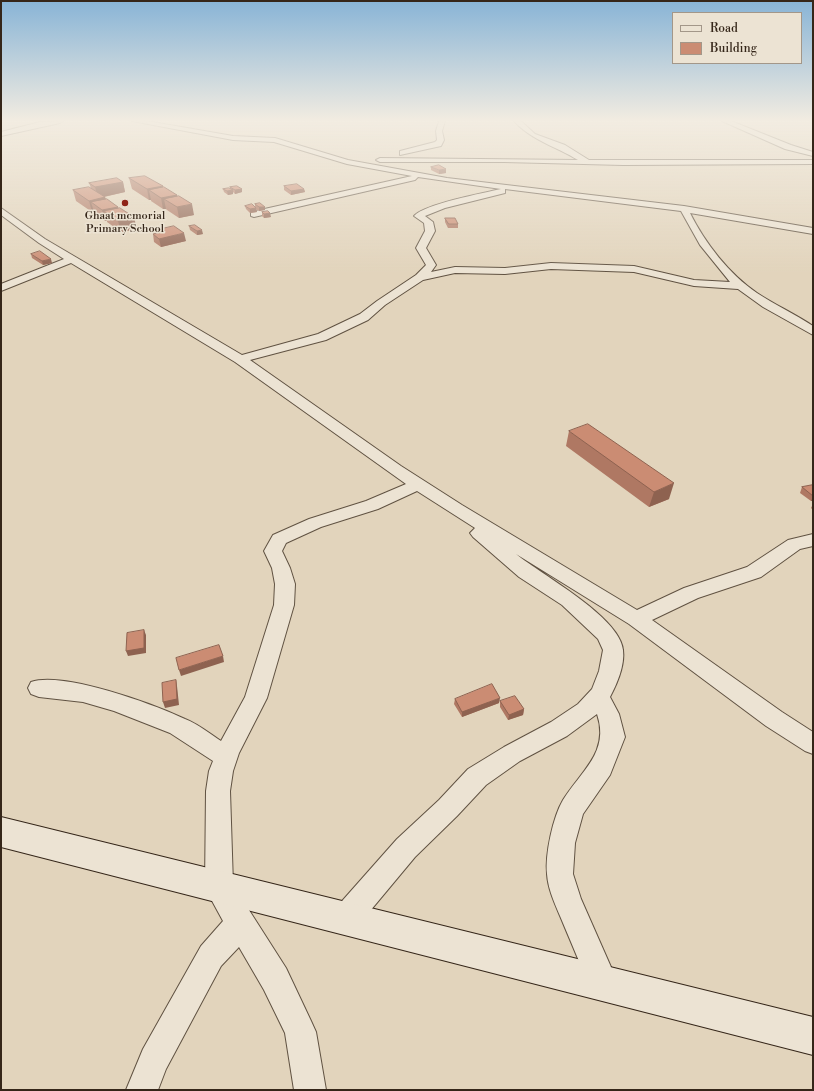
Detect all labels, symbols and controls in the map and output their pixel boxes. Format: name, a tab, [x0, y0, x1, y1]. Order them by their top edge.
legend	[672, 12, 802, 64]
text: Road	[710, 21, 738, 36]
text: Building	[710, 41, 757, 56]
marker: Ghaat memorial Primary School	[120, 198, 130, 208]
place label: Ghaat memorial Primary School	[85, 209, 165, 235]

